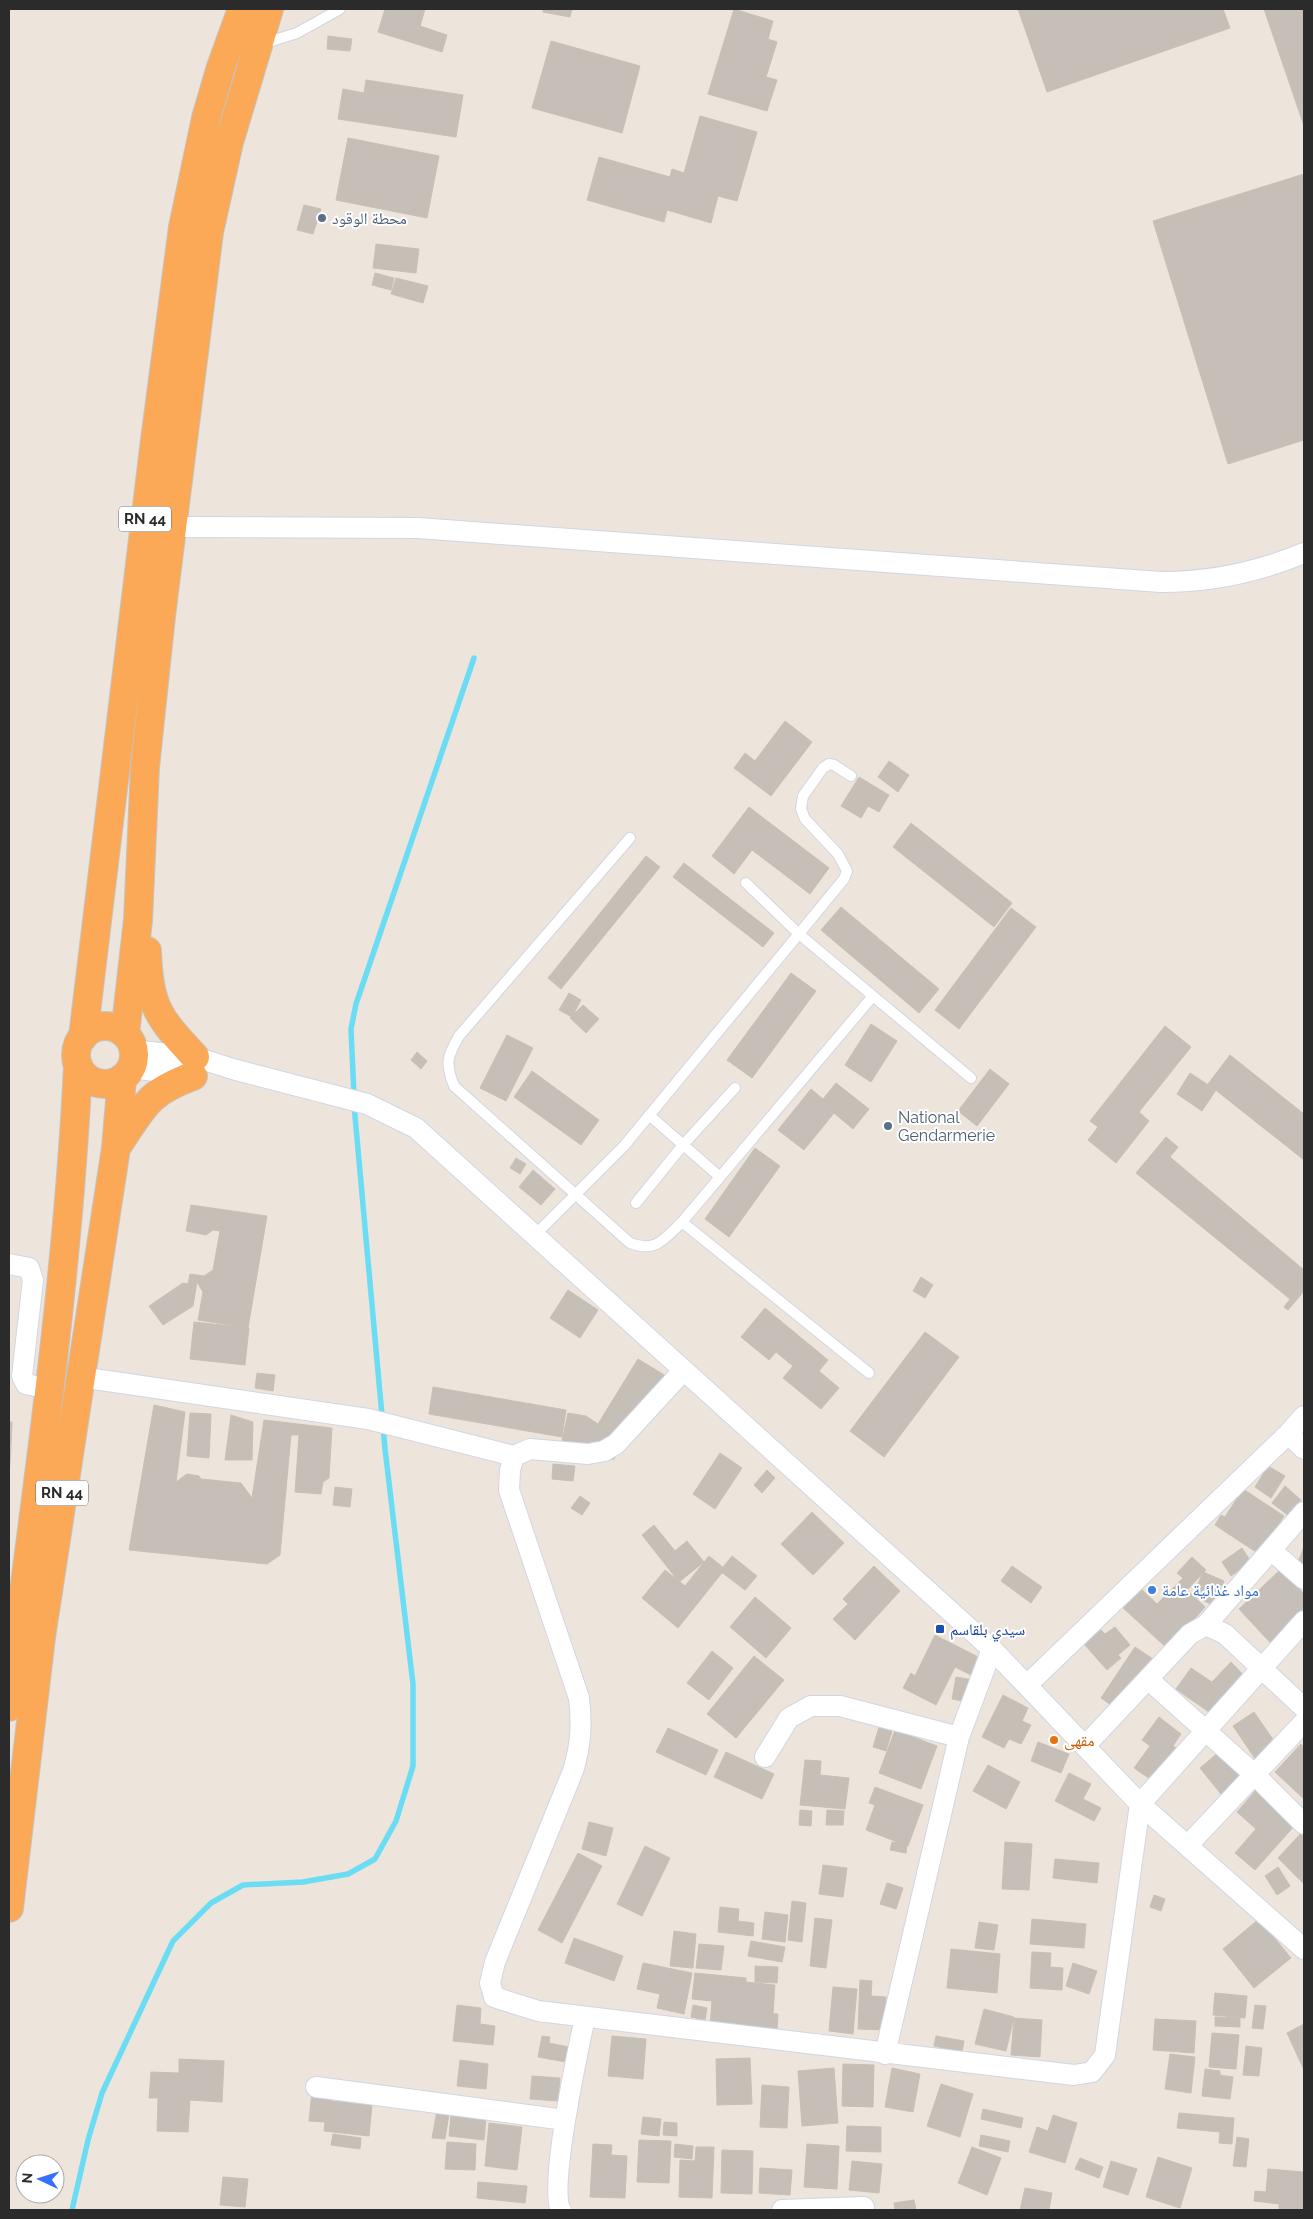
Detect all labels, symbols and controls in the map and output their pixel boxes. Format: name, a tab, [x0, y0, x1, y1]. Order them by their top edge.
place label: محطة الوقود	[332, 209, 407, 228]
marker: محطة الوقود	[316, 212, 328, 224]
road number: RN 44	[119, 506, 171, 532]
place label: National Gendarmerie	[898, 1108, 995, 1145]
marker: National Gendarmerie	[882, 1120, 894, 1132]
road number: RN 44	[36, 1480, 88, 1506]
place label: مواد غذائية عامة	[1162, 1581, 1259, 1600]
marker: مواد غذائية عامة	[1146, 1584, 1158, 1596]
place label: سيدي بلقاسم	[950, 1620, 1025, 1642]
marker: سيدي بلقاسم	[934, 1623, 946, 1635]
place label: مقهى	[1064, 1731, 1095, 1751]
marker: مقهى	[1048, 1734, 1060, 1746]
north arrow	[15, 2154, 65, 2204]
text: N	[19, 2172, 35, 2184]

